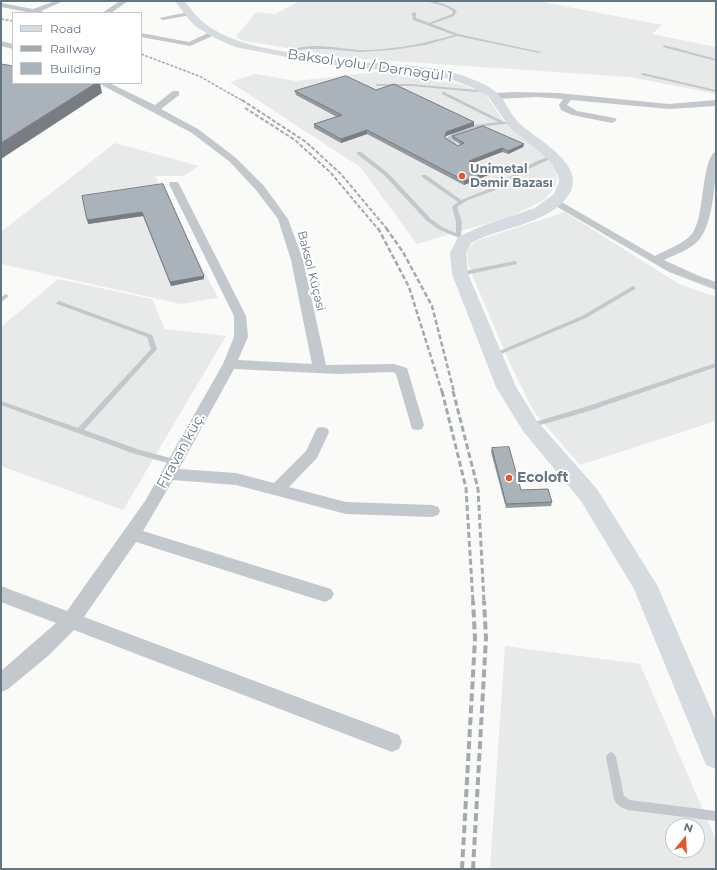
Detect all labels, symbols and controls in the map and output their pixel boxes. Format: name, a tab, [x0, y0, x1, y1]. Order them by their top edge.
legend	[12, 12, 142, 84]
text: Road	[50, 21, 81, 36]
text: Railway	[50, 41, 96, 56]
street label: Baksol yolu / Dərnəgül 1	[286, 46, 454, 86]
text: Building	[50, 61, 101, 76]
place label: Unimetal Dəmir Bazası	[470, 162, 553, 190]
marker: Unimetal Dəmir Bazası	[457, 171, 467, 181]
street label: Baksol Küçəsi	[294, 229, 328, 313]
street label: Firavan küç.	[153, 411, 209, 491]
place label: Ecoloft	[517, 470, 569, 486]
marker: Ecoloft	[504, 473, 514, 483]
north arrow	[665, 818, 705, 858]
text: N	[682, 820, 695, 836]

